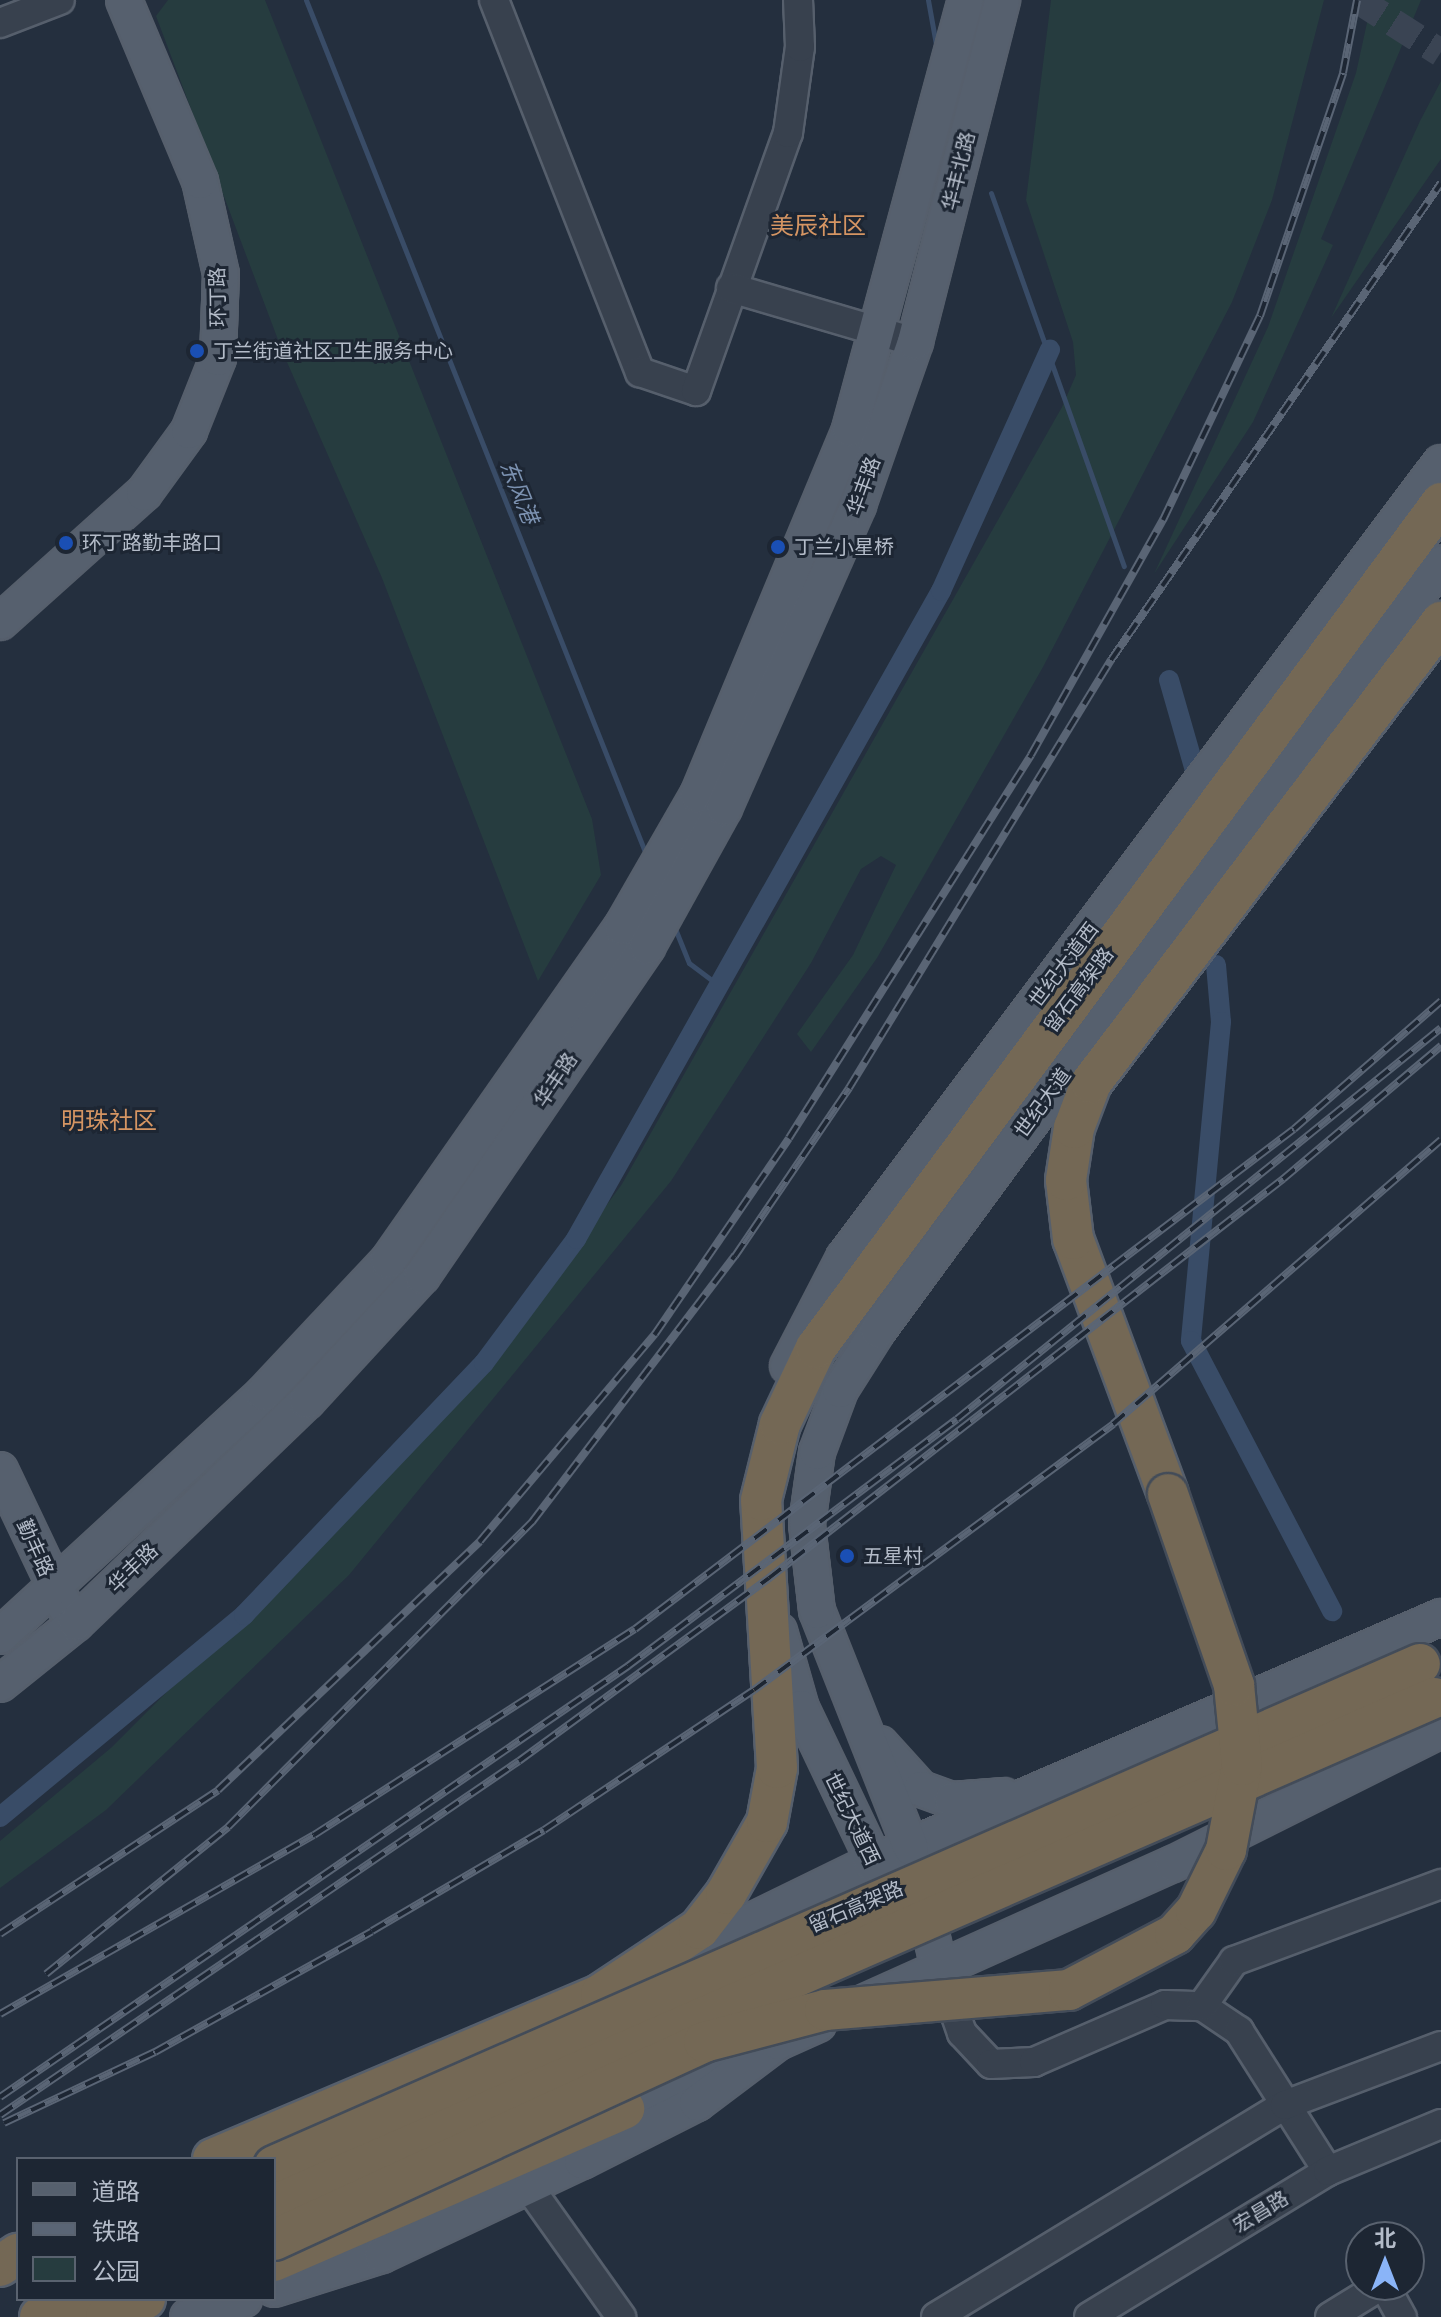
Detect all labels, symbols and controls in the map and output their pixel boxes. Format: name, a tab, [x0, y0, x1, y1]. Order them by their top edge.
street label: 华丰北路	[938, 129, 980, 213]
district label: 美辰社区	[770, 212, 866, 240]
street label: 环丁路	[205, 267, 231, 327]
place label: 丁兰街道社区卫生服务中心	[213, 339, 453, 363]
marker: 丁兰街道社区卫生服务中心	[188, 342, 206, 360]
street label: 华丰路	[842, 454, 886, 518]
water label: 东风港	[494, 456, 544, 528]
place label: 环丁路勤丰路口	[82, 531, 222, 555]
marker: 环丁路勤丰路口	[57, 534, 75, 552]
place label: 丁兰小星桥	[794, 535, 894, 559]
marker: 丁兰小星桥	[769, 538, 787, 556]
street label: 世纪大道西	[1024, 918, 1104, 1012]
street label: 留石高架路	[1039, 943, 1119, 1037]
street label: 华丰路	[529, 1048, 583, 1112]
street label: 世纪大道	[1010, 1064, 1076, 1142]
district label: 明珠社区	[61, 1107, 157, 1135]
street label: 勤丰路	[12, 1516, 58, 1580]
street label: 华丰路	[103, 1539, 163, 1597]
place label: 五星村	[863, 1544, 923, 1568]
marker: 五星村	[838, 1547, 856, 1565]
street label: 世纪大道西	[819, 1769, 885, 1869]
street label: 留石高架路	[805, 1876, 907, 1938]
legend	[16, 2157, 276, 2301]
text: 道路	[92, 2176, 140, 2207]
street label: 宏昌路	[1229, 2186, 1293, 2238]
text: 铁路	[92, 2216, 140, 2247]
north arrow	[1345, 2221, 1425, 2301]
text: 北	[1374, 2224, 1396, 2253]
text: 公园	[92, 2256, 140, 2287]

